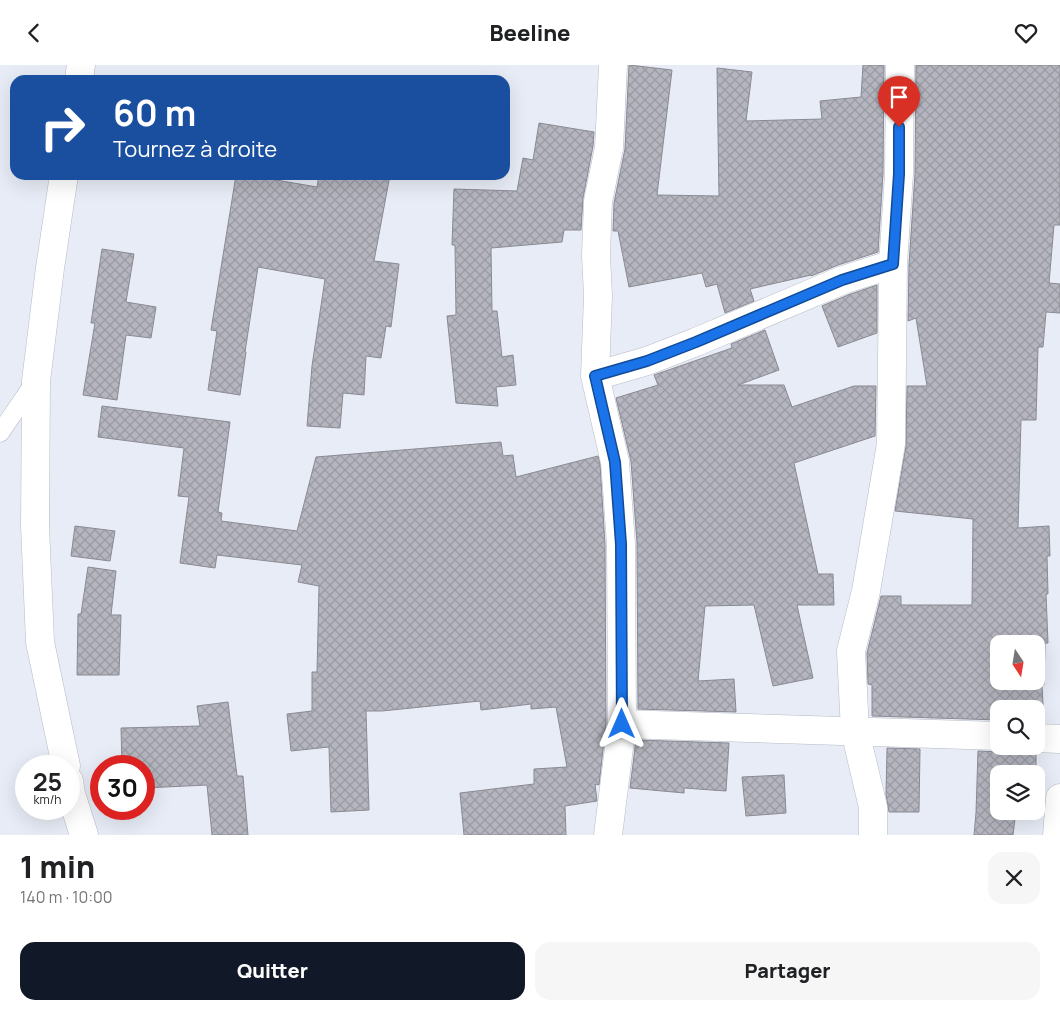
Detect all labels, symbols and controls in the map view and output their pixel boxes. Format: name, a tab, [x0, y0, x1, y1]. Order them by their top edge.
text: Beeline	[490, 18, 570, 48]
icon: back	[20, 19, 48, 47]
icon: heart	[1012, 19, 1040, 47]
pin	[878, 76, 920, 127]
icon: arrive	[885, 83, 913, 111]
text: 60 m	[113, 89, 196, 137]
icon: right	[30, 95, 95, 160]
text: Tournez à droite	[113, 134, 277, 164]
north arrow	[990, 635, 1045, 690]
map controls	[990, 635, 1045, 820]
position arrow	[595, 697, 647, 749]
button: search	[990, 700, 1045, 755]
speed limit sign: 30	[90, 755, 155, 820]
text: 25	[33, 764, 62, 799]
button: layers	[990, 765, 1045, 820]
text: km/h	[34, 791, 61, 808]
text: 1 min	[20, 846, 95, 887]
button: close	[988, 852, 1040, 904]
text: 140 m · 10:00	[20, 886, 113, 908]
button: Quitter	[20, 942, 525, 1000]
button: Partager	[535, 942, 1040, 1000]

